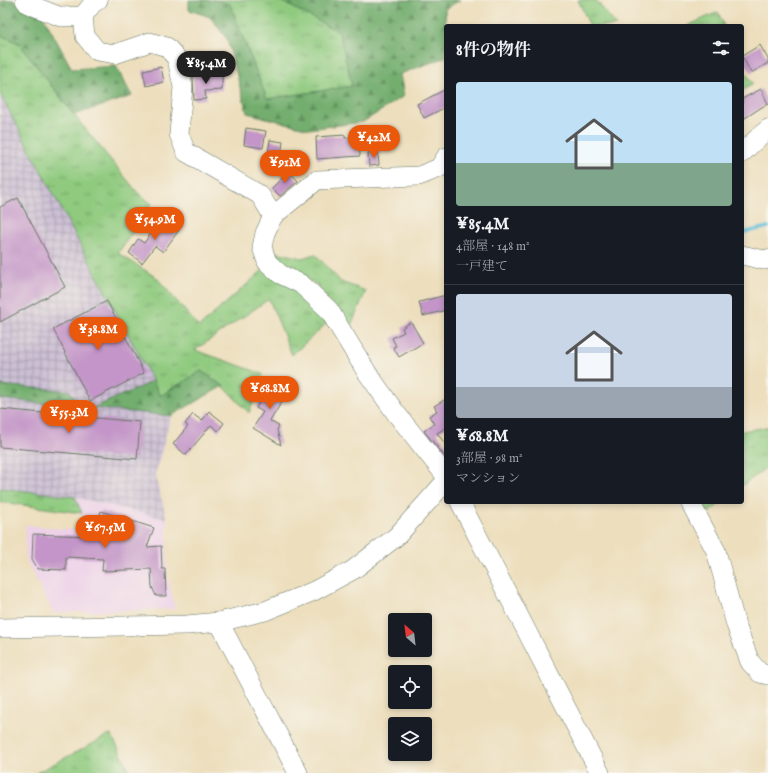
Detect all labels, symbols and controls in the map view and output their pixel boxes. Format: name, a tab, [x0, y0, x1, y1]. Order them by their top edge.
icon: filters	[710, 37, 732, 59]
text: 8件の物件	[456, 40, 531, 61]
pin: ¥85.4M	[173, 51, 239, 85]
text: ¥85.4M	[186, 55, 226, 72]
icon: home	[558, 108, 630, 180]
pin: ¥42M	[350, 125, 398, 159]
text: ¥42M	[357, 129, 391, 146]
pin: ¥91M	[261, 150, 309, 184]
text: ¥91M	[269, 154, 301, 171]
pin: ¥54.9M	[122, 207, 188, 241]
text: ¥54.9M	[134, 211, 176, 228]
text: ¥85.4M	[456, 214, 509, 235]
text: 4部屋 · 148 m²	[456, 238, 530, 255]
text: 一戸建て	[456, 258, 508, 275]
pin: ¥38.8M	[65, 317, 131, 351]
icon: home	[558, 320, 630, 392]
text: ¥38.8M	[78, 321, 118, 338]
pin: ¥68.8M	[237, 376, 303, 410]
text: ¥68.8M	[250, 380, 290, 397]
pin: ¥55.3M	[36, 400, 102, 434]
text: ¥55.3M	[50, 404, 88, 421]
text: ¥68.8M	[456, 426, 509, 447]
text: 3部屋 · 98 m²	[456, 450, 523, 467]
text: マンション	[456, 470, 520, 487]
pin: ¥67.5M	[72, 515, 138, 549]
text: ¥67.5M	[85, 519, 125, 536]
north arrow	[388, 613, 432, 657]
map controls	[388, 613, 432, 761]
button: locate	[388, 665, 432, 709]
button: layers	[388, 717, 432, 761]

